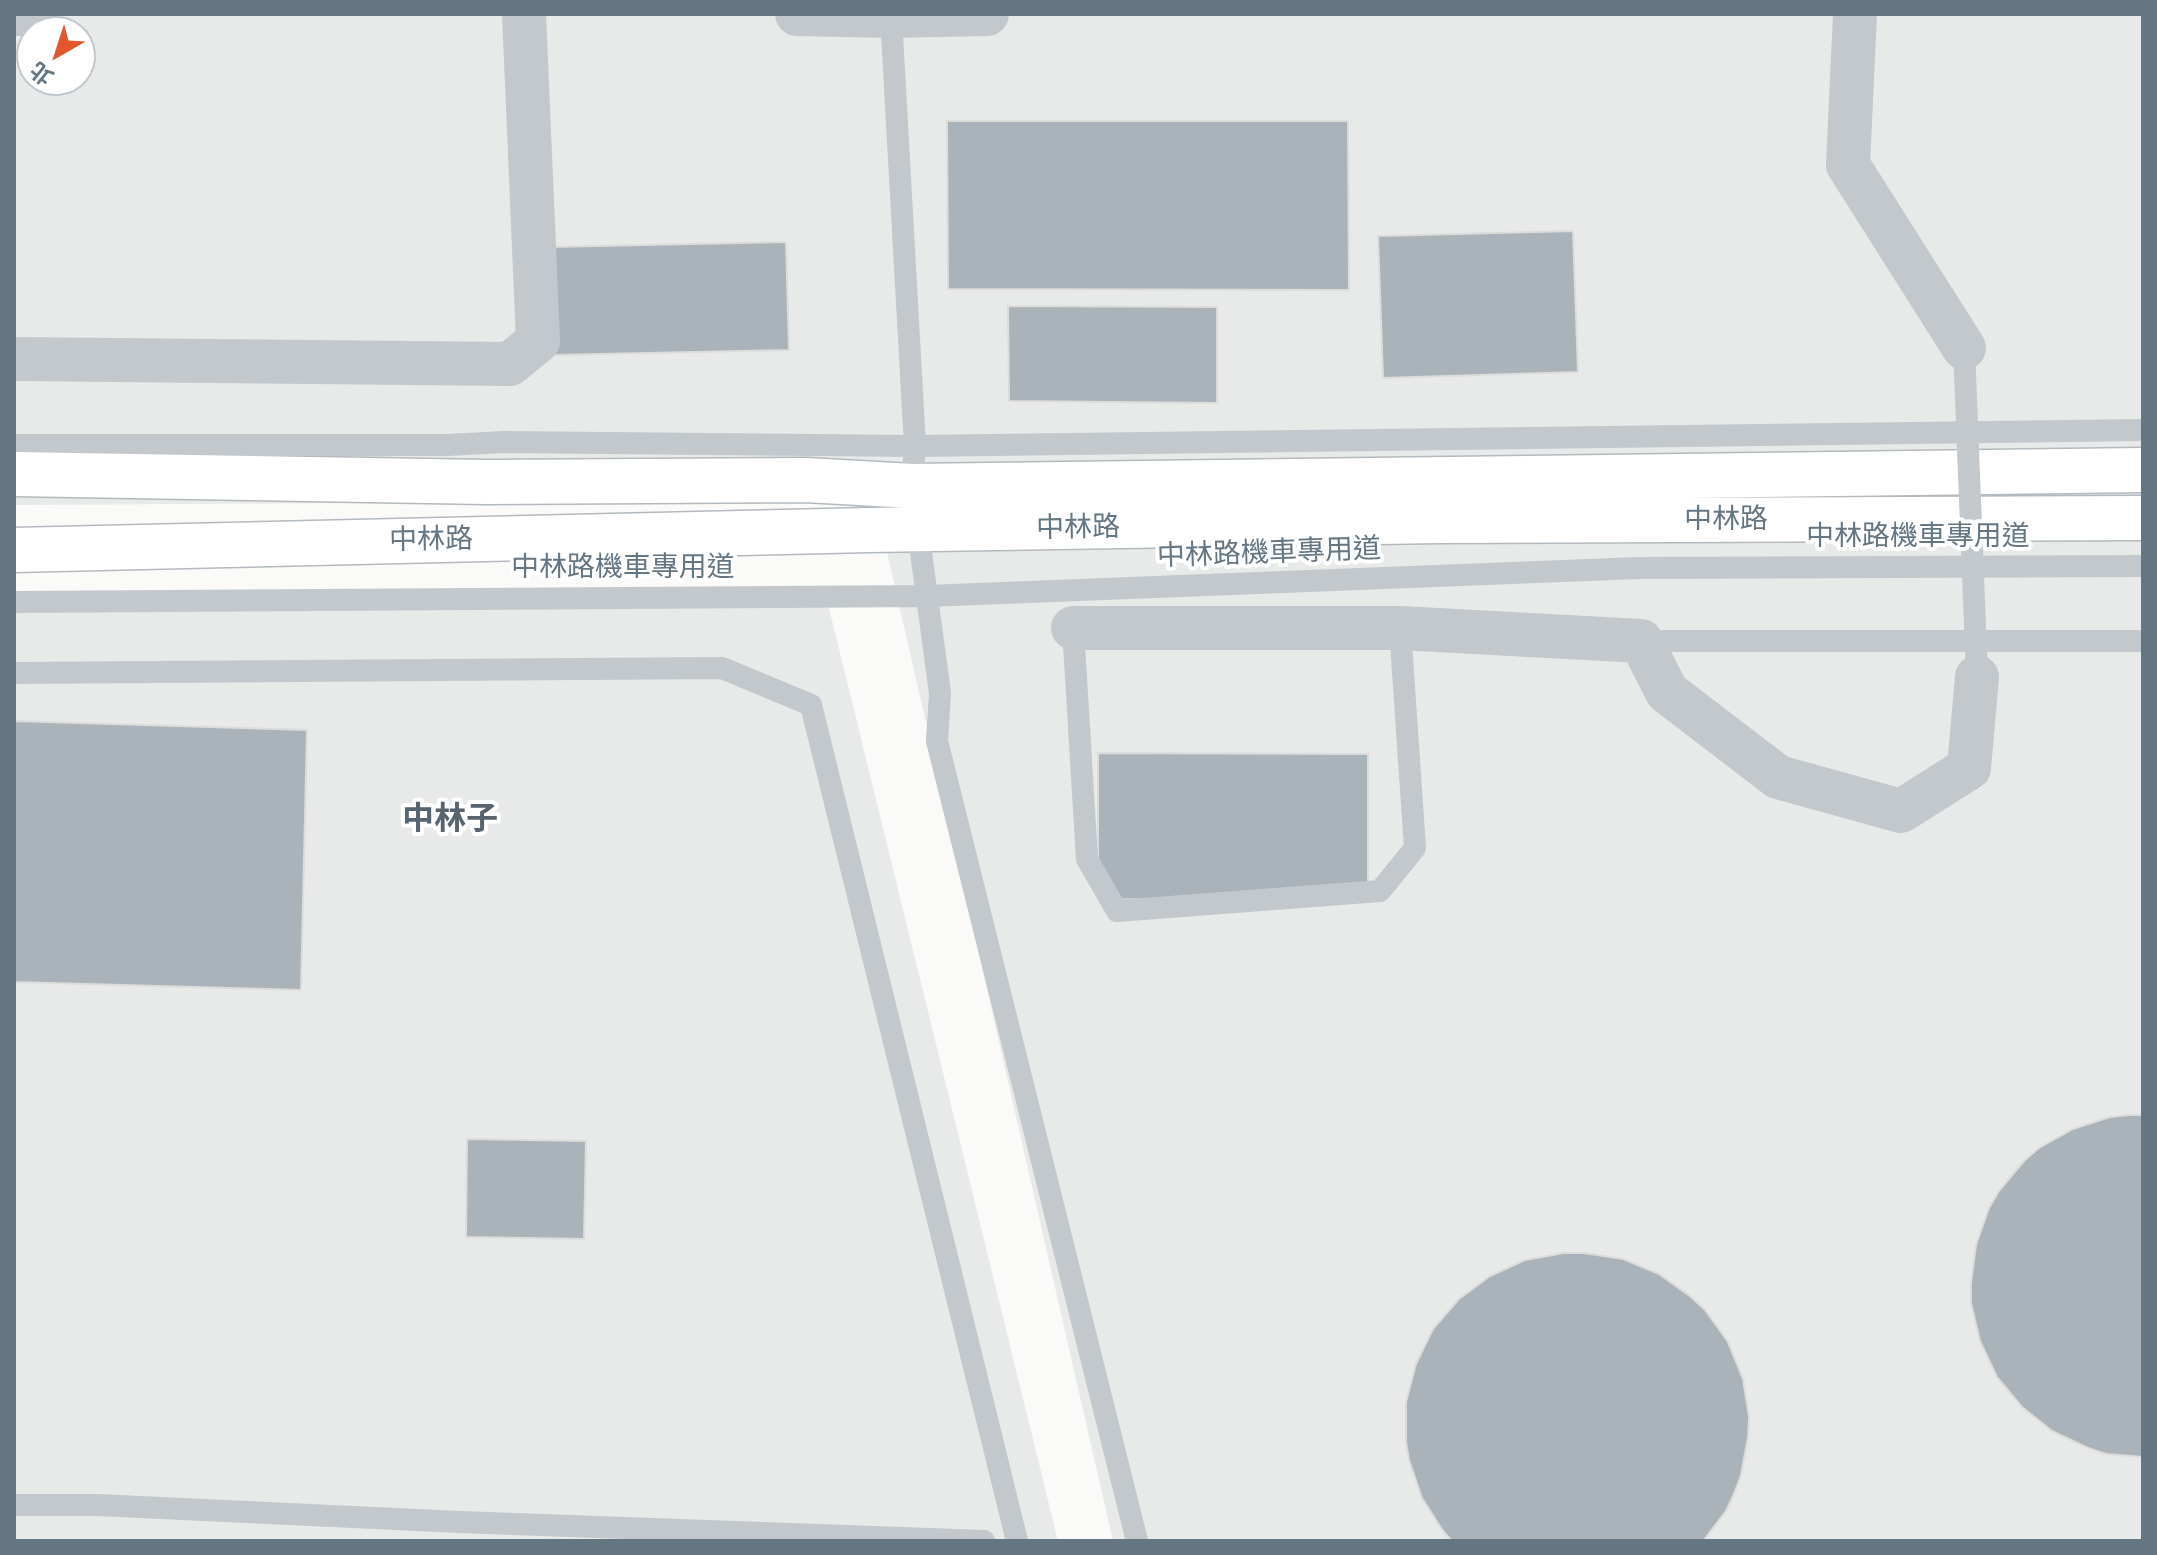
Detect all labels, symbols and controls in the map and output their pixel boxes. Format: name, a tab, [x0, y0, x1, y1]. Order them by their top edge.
north arrow	[16, 16, 96, 96]
text: 北	[25, 57, 58, 90]
street label: 中林路	[1684, 503, 1768, 537]
street label: 中林路	[1036, 510, 1120, 546]
street label: 中林路機車專用道	[1806, 520, 2030, 554]
street label: 中林路	[389, 522, 473, 558]
street label: 中林路機車專用道	[1156, 532, 1382, 574]
street label: 中林路機車專用道	[511, 551, 735, 585]
district label: 中林子	[402, 801, 498, 839]

